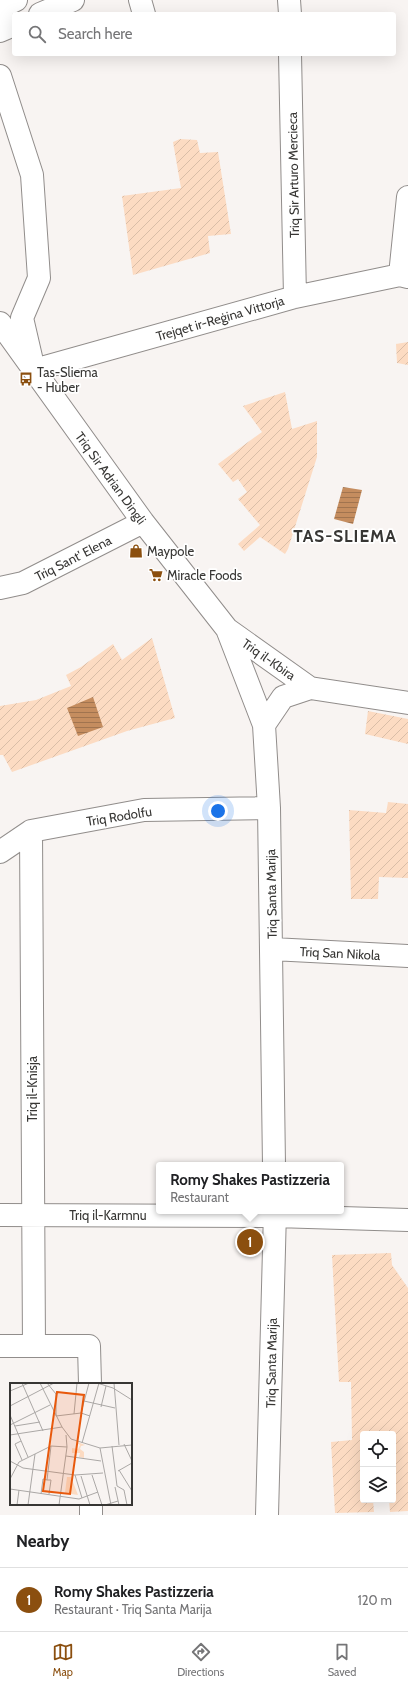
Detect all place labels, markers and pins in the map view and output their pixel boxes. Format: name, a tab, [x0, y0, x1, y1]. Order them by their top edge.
place label: Tas-Sliema - Huber	[37, 364, 98, 395]
bus stop icon: Tas-Sliema - Huber	[18, 371, 34, 387]
shop icon: Maypole	[128, 543, 144, 559]
place label: Maypole	[147, 543, 194, 559]
supermarket icon: Miracle Foods	[148, 567, 164, 583]
place label: Miracle Foods	[167, 567, 243, 583]
pin: 1	[237, 1227, 263, 1257]

